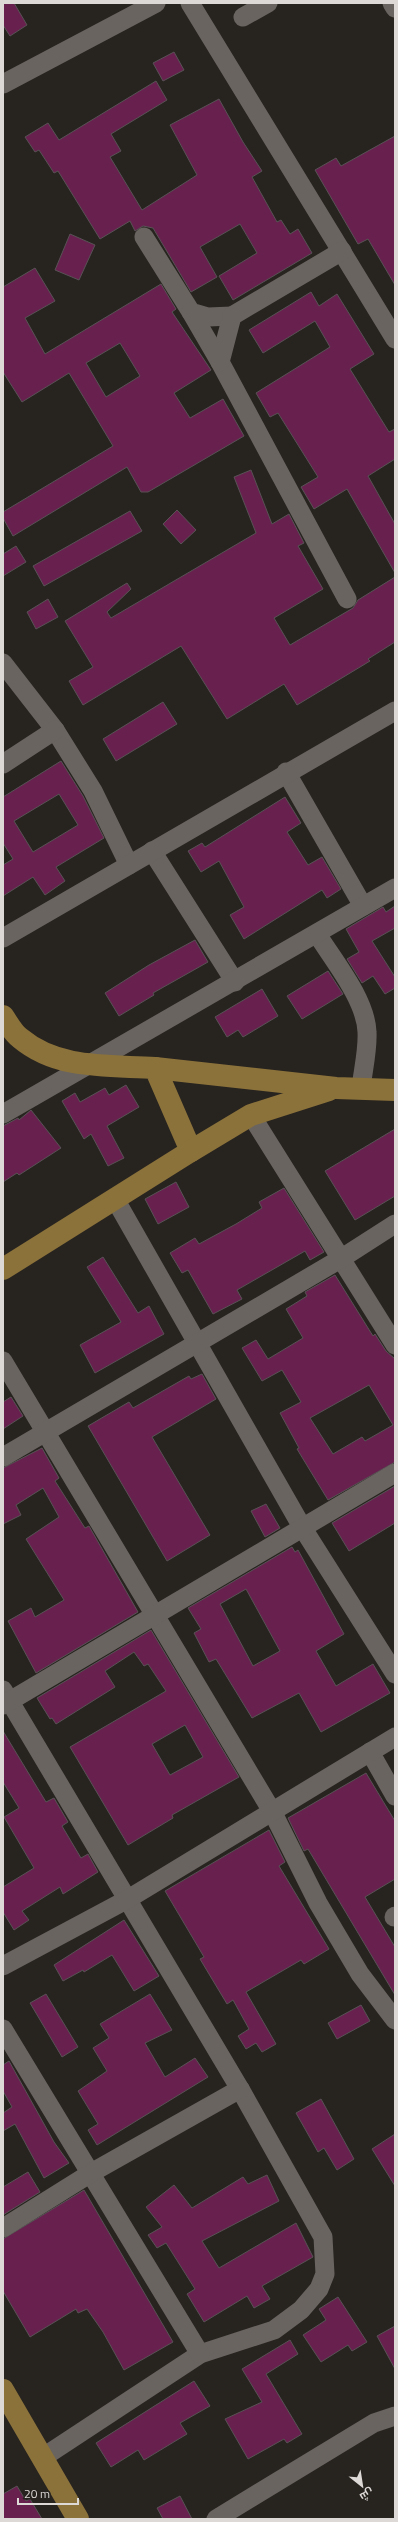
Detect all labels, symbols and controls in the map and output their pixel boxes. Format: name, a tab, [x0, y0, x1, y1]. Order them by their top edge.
north arrow	[342, 2466, 382, 2506]
scale bar	[18, 2480, 78, 2506]
text: 20 m	[24, 2484, 50, 2503]
text: ش	[357, 2484, 377, 2505]

